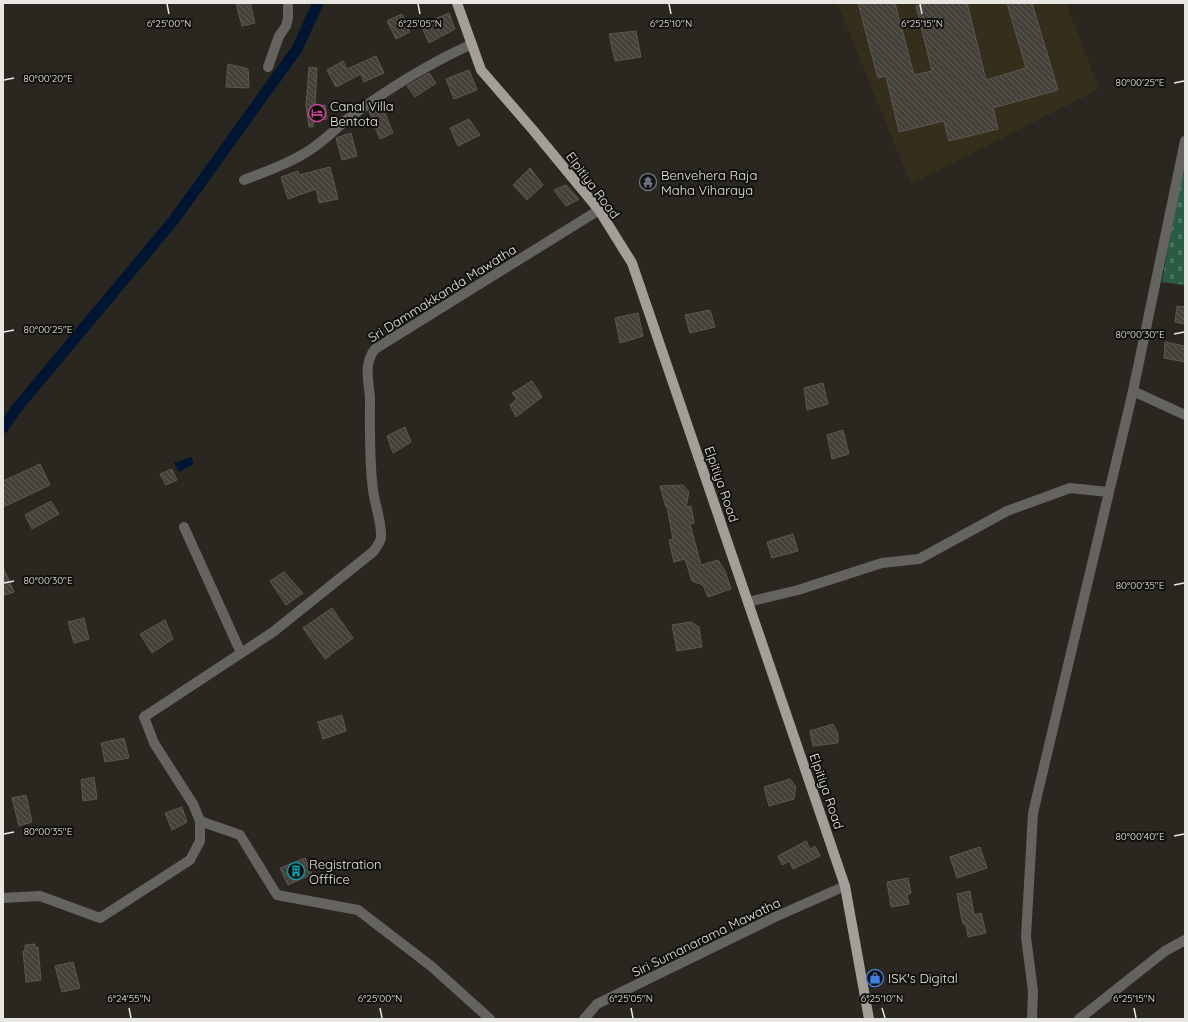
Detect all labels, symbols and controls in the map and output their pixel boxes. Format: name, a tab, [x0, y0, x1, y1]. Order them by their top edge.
text: 6°25'00"N	[147, 17, 191, 30]
text: 6°25'05"N	[398, 17, 442, 30]
text: 6°25'10"N	[650, 17, 692, 30]
text: 6°25'15"N	[901, 17, 943, 30]
text: 80°00'20"E	[23, 72, 73, 85]
text: 80°00'25"E	[1116, 76, 1165, 89]
place label: Canal Villa Bentota	[330, 98, 394, 129]
hotel icon: Canal Villa Bentota	[307, 103, 327, 123]
street label: Elpitiya Road	[563, 149, 623, 221]
place label: Benvehera Raja Maha Viharaya	[661, 167, 757, 198]
temple icon: Benvehera Raja Maha Viharaya	[638, 172, 658, 192]
street label: Sri Dammakkanda Mawatha	[365, 241, 519, 345]
text: 80°00'25"E	[24, 323, 73, 336]
text: 80°00'30"E	[1115, 328, 1165, 341]
street label: Elpitiya Road	[702, 444, 742, 524]
text: 80°00'30"E	[23, 574, 73, 587]
text: 80°00'35"E	[1116, 579, 1165, 592]
street label: Elpitiya Road	[807, 751, 847, 831]
text: 80°00'35"E	[24, 825, 73, 838]
text: 80°00'40"E	[1115, 830, 1165, 843]
place label: Registration Offfice	[309, 856, 382, 887]
building icon: Registration Offfice	[286, 861, 306, 881]
street label: Siri Sumanarama Mawatha	[629, 894, 783, 980]
shop icon: ISK's Digital	[865, 968, 885, 988]
place label: ISK's Digital	[888, 970, 958, 986]
text: 6°24'55"N	[107, 992, 151, 1005]
text: 6°25'00"N	[358, 992, 402, 1005]
text: 6°25'05"N	[609, 992, 653, 1005]
text: 6°25'10"N	[861, 992, 903, 1005]
text: 6°25'15"N	[1113, 992, 1155, 1005]

